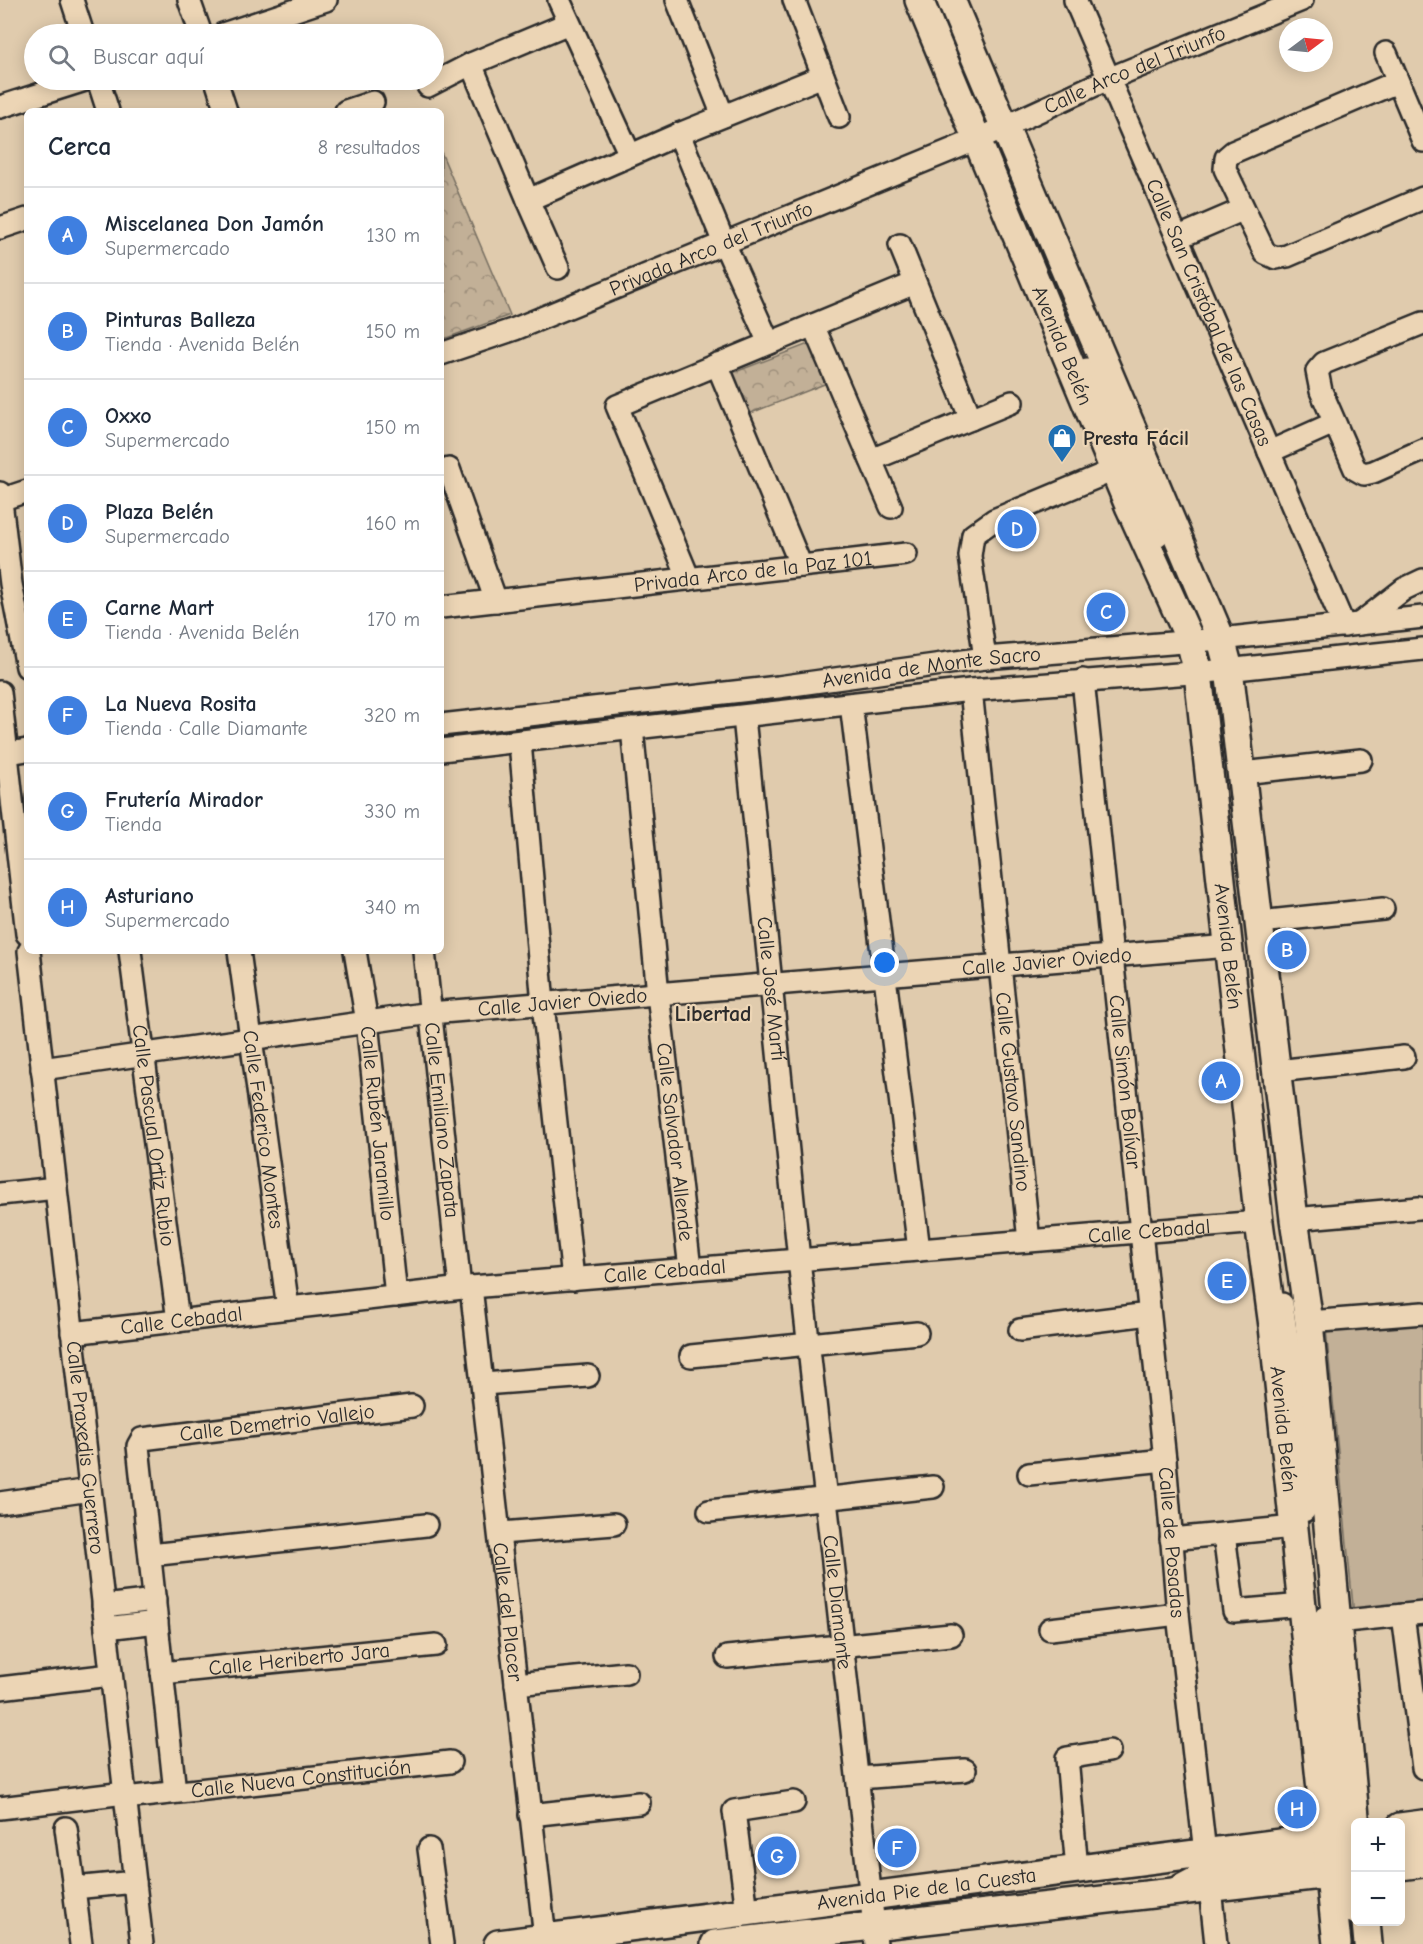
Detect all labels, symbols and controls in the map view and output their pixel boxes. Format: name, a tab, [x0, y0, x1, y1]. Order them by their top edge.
north arrow	[1279, 18, 1333, 72]
street label: Calle Arco del Triunfo	[1040, 20, 1229, 119]
search box	[24, 24, 444, 90]
icon: search	[45, 41, 78, 74]
text: Buscar aquí	[93, 44, 204, 70]
text: Cerca	[48, 132, 112, 162]
text: 8 resultados	[318, 136, 420, 159]
street label: Calle San Cristóbal de las Casas	[1141, 175, 1277, 450]
street label: Privada Arco del Triunfo	[606, 196, 816, 301]
text: Miscelanea Don Jamón	[105, 211, 324, 237]
text: A	[62, 224, 73, 247]
text: 130 m	[367, 224, 420, 247]
text: Supermercado	[105, 237, 230, 260]
street label: Avenida Belén	[1027, 282, 1098, 409]
text: Pinturas Balleza	[105, 307, 256, 333]
text: B	[61, 320, 74, 343]
text: 150 m	[366, 320, 420, 343]
text: Tienda · Avenida Belén	[105, 333, 300, 356]
text: Oxxo	[105, 403, 152, 429]
text: C	[61, 416, 74, 439]
text: 150 m	[366, 416, 420, 439]
shop icon: Presta Fácil	[1046, 422, 1078, 464]
place label: Presta Fácil	[1083, 426, 1189, 450]
text: Supermercado	[105, 429, 230, 452]
text: Plaza Belén	[105, 499, 214, 525]
pin: D	[998, 506, 1036, 552]
text: D	[61, 512, 74, 535]
text: 160 m	[366, 512, 420, 535]
text: Supermercado	[105, 525, 230, 548]
street label: Privada Arco de la Paz 101	[633, 546, 873, 597]
pin: C	[1086, 590, 1126, 634]
text: Carne Mart	[105, 595, 214, 621]
text: E	[62, 608, 73, 631]
text: 170 m	[367, 608, 420, 631]
text: Tienda · Avenida Belén	[105, 621, 300, 644]
street label: Avenida de Monte Sacro	[821, 642, 1042, 693]
text: La Nueva Rosita	[105, 691, 257, 717]
text: F	[62, 704, 73, 727]
text: 320 m	[364, 704, 420, 727]
text: Tienda · Calle Diamante	[105, 717, 307, 740]
text: Frutería Mirador	[105, 787, 263, 813]
text: G	[60, 800, 75, 823]
text: 330 m	[364, 800, 420, 823]
text: Tienda	[105, 813, 162, 836]
street label: Avenida Belén	[1209, 882, 1247, 1011]
text: Asturiano	[105, 883, 194, 909]
text: H	[60, 896, 75, 919]
text: 340 m	[365, 896, 420, 919]
text: Supermercado	[105, 909, 230, 932]
street label: Calle José Martí	[752, 915, 791, 1062]
pin: B	[1268, 928, 1306, 972]
street label: Calle Javier Oviedo	[961, 942, 1133, 980]
your location	[870, 948, 899, 977]
street label: Calle Javier Oviedo	[477, 983, 648, 1021]
street label: Calle Gustavo Sandino	[991, 991, 1036, 1193]
street label: Calle Simón Bolívar	[1104, 993, 1146, 1171]
district label: Libertad	[674, 1001, 752, 1027]
street label: Calle Emiliano Zapata	[420, 1021, 464, 1219]
street label: Calle Pascual Ortiz Rubio	[128, 1023, 180, 1248]
street label: Calle Rubén Jaramillo	[355, 1025, 400, 1222]
street label: Calle Federico Montes	[238, 1029, 289, 1230]
street label: Calle Salvador Allende	[652, 1041, 699, 1242]
pin: A	[1202, 1058, 1240, 1104]
street label: Calle Cebadal	[1087, 1214, 1211, 1248]
street label: Calle Cebadal	[603, 1254, 727, 1288]
pin: E	[1208, 1258, 1246, 1304]
street label: Calle Cebadal	[119, 1301, 244, 1339]
street label: Calle Praxedis Guerrero	[61, 1340, 110, 1556]
street label: Avenida Belén	[1265, 1365, 1302, 1493]
street label: Calle Demetrio Vallejo	[178, 1399, 376, 1446]
street label: Calle de Posadas	[1154, 1466, 1190, 1619]
street label: Calle Diamante	[818, 1534, 857, 1671]
street label: Calle del Placer	[488, 1541, 528, 1683]
street label: Calle Heriberto Jara	[207, 1638, 391, 1680]
street label: Calle Nueva Constitución	[190, 1754, 412, 1803]
pin: H	[1278, 1786, 1316, 1832]
map controls	[1351, 1818, 1405, 1926]
button: +	[1351, 1818, 1405, 1872]
pin: F	[878, 1826, 916, 1870]
pin: G	[758, 1834, 796, 1878]
street label: Avenida Pie de la Cuesta	[815, 1863, 1038, 1915]
button: −	[1351, 1872, 1405, 1926]

